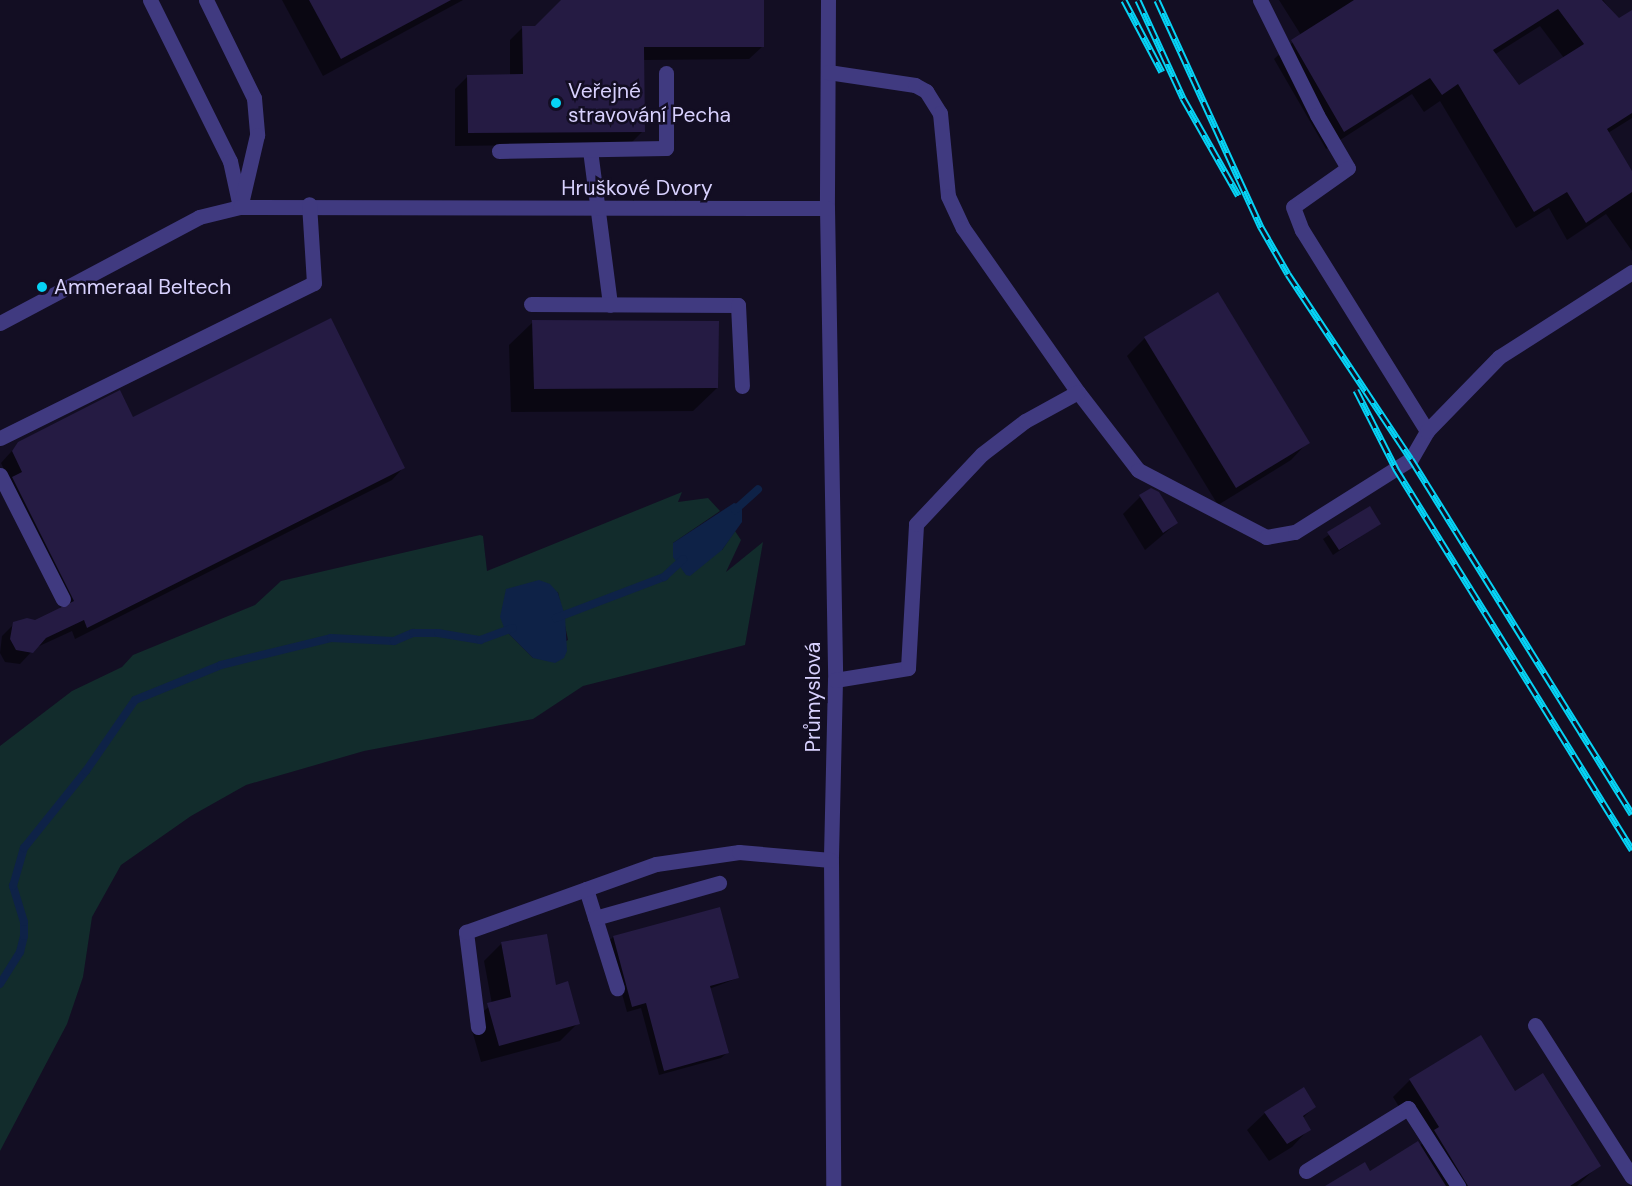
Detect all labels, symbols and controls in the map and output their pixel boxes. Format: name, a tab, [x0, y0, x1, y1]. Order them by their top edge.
place label: Veřejné stravování Pecha	[568, 78, 731, 128]
marker: Veřejné stravování Pecha	[549, 96, 563, 110]
street label: Hruškové Dvory	[561, 175, 713, 201]
place label: Ammeraal Beltech	[54, 274, 231, 300]
marker: Ammeraal Beltech	[35, 280, 49, 294]
street label: Průmyslová	[800, 642, 826, 752]

